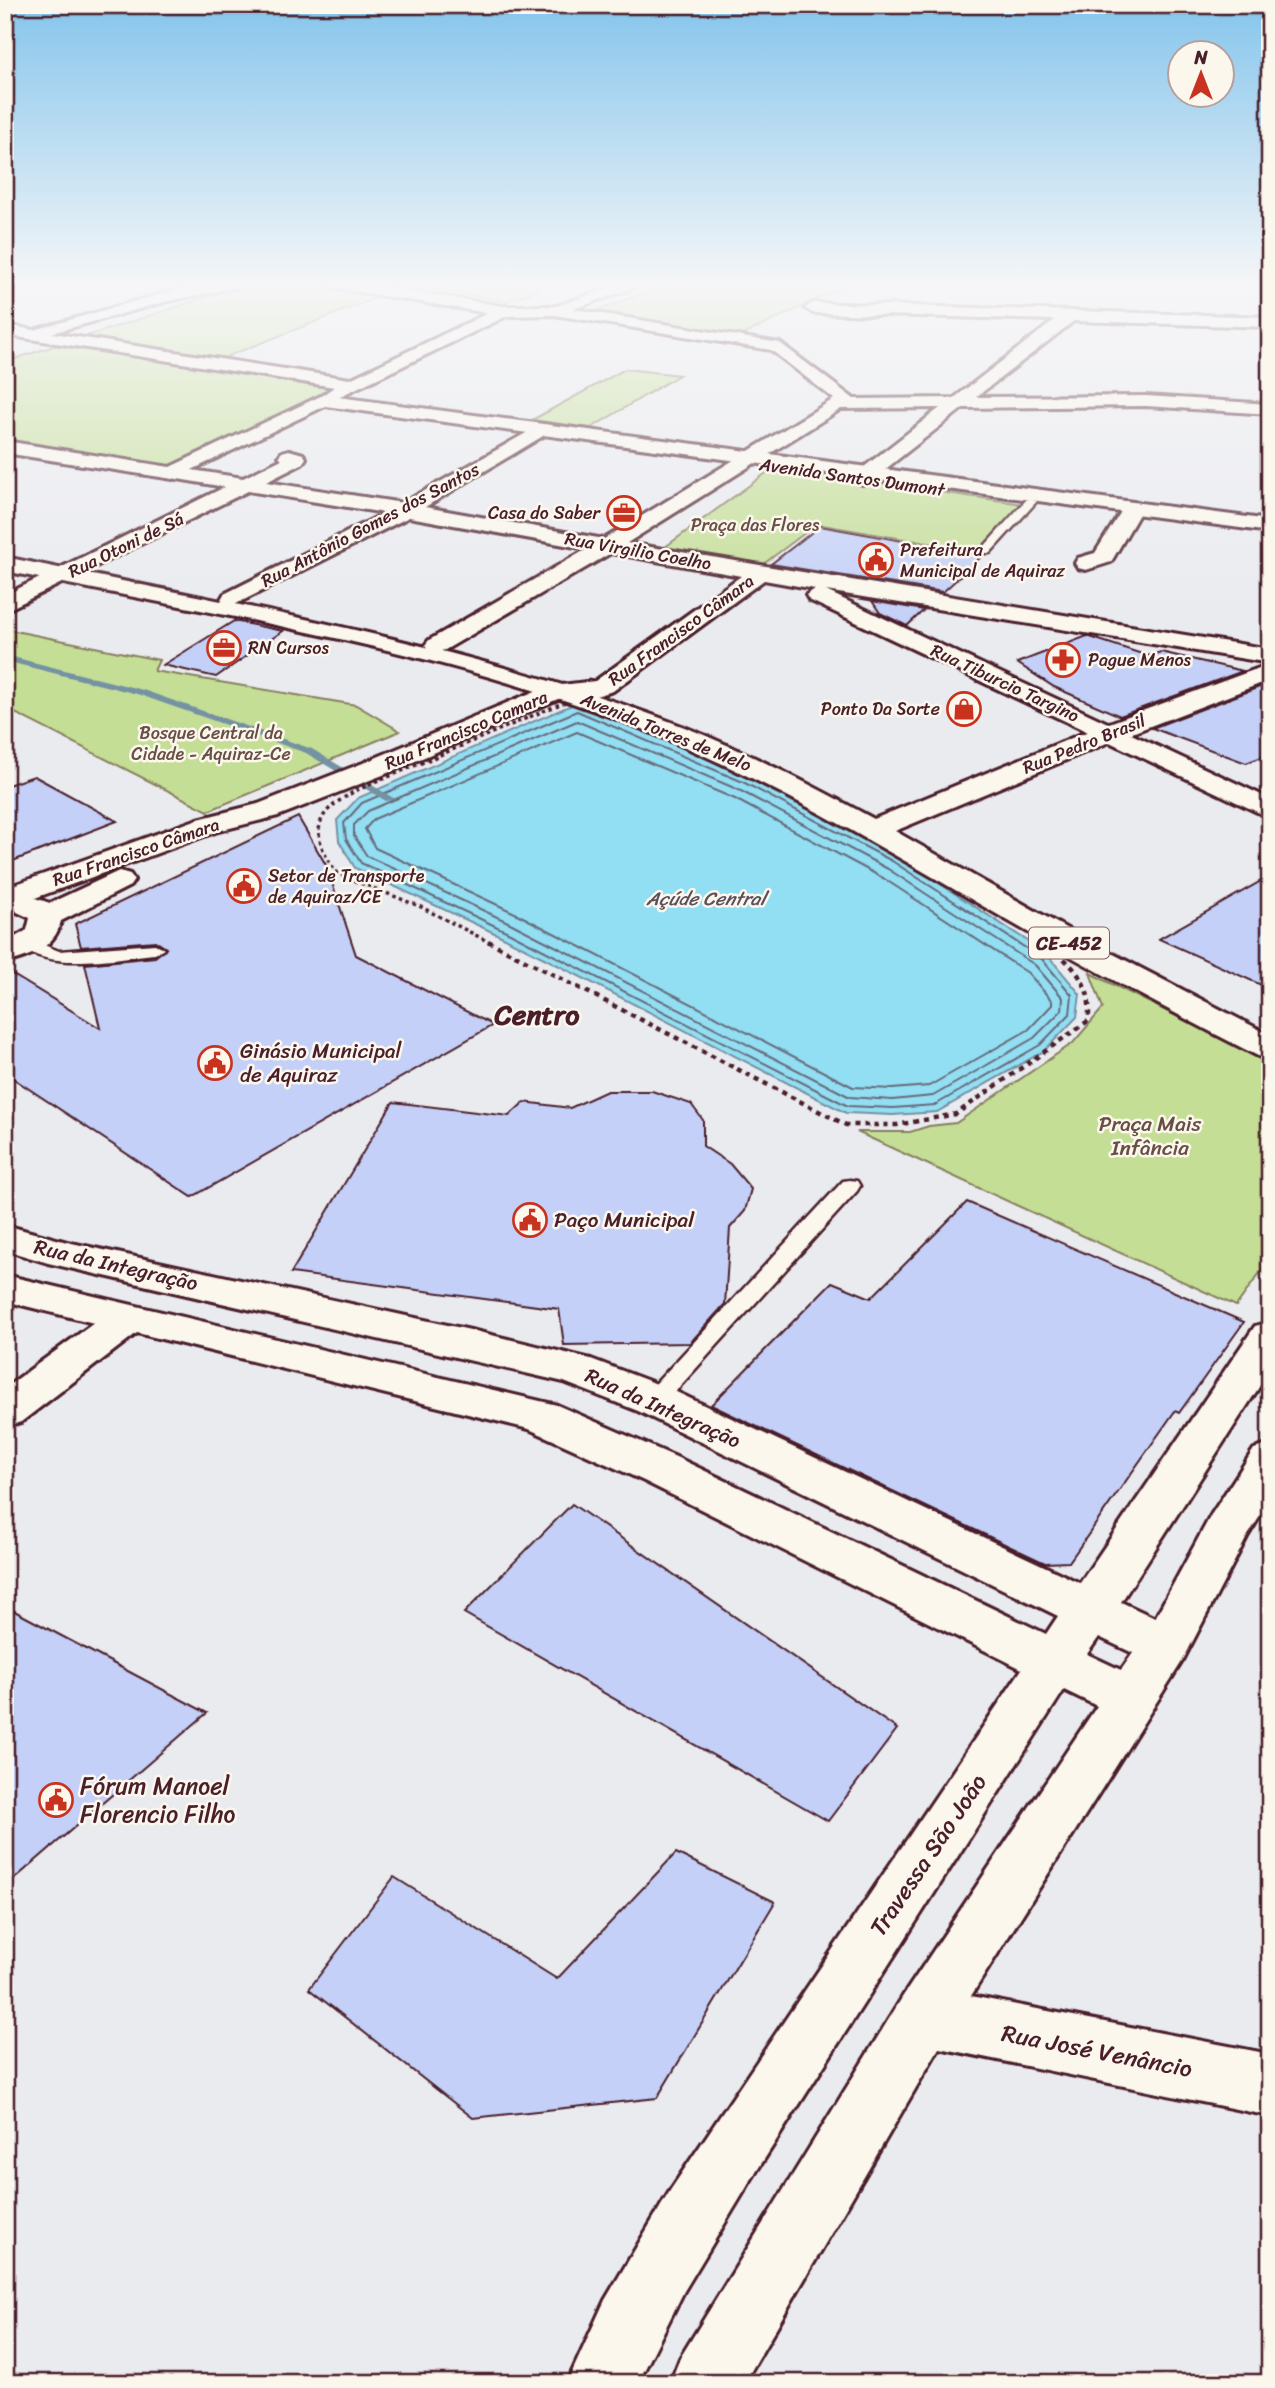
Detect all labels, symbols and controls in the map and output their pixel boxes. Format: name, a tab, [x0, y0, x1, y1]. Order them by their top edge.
north arrow	[1166, 38, 1236, 108]
text: N	[1193, 41, 1208, 74]
street label: Avenida Santos Dumont	[756, 448, 947, 506]
street label: Rua Antônio Gomes dos Santos	[255, 453, 486, 596]
office icon: Casa do Saber	[605, 494, 643, 532]
place label: Casa do Saber	[488, 497, 602, 529]
street label: Rua Otoni de Sá	[62, 503, 190, 587]
park label: Praça das Flores	[691, 509, 820, 541]
street label: Rua Virgilio Coelho	[562, 522, 714, 580]
place label: Prefeitura Municipal de Aquiraz	[900, 534, 1065, 587]
public building icon: Prefeitura Municipal de Aquiraz	[857, 541, 895, 579]
street label: Rua Francisco Câmara	[601, 566, 761, 694]
office icon: RN Cursos	[205, 629, 243, 667]
place label: RN Cursos	[248, 632, 329, 664]
street label: Rua Tiburcio Targino	[925, 635, 1085, 732]
pharmacy icon: Pague Menos	[1044, 641, 1082, 679]
place label: Pague Menos	[1088, 644, 1192, 676]
street label: Rua Francisco Camara	[379, 681, 554, 779]
street label: Avenida Torres de Melo	[575, 683, 756, 781]
shop icon: Ponto Da Sorte	[945, 690, 983, 728]
place label: Ponto Da Sorte	[821, 693, 940, 725]
street label: Rua Pedro Brasil	[1017, 704, 1151, 783]
park label: Bosque Central da Cidade - Aquiraz-Ce	[131, 717, 291, 770]
street label: Rua Francisco Câmara	[48, 808, 224, 896]
place label: Setor de Transporte de Aquiraz/CE	[268, 860, 425, 913]
public building icon: Setor de Transporte de Aquiraz/CE	[225, 867, 263, 905]
water label: Açúde Central	[645, 882, 770, 915]
road number: CE-452	[1029, 928, 1109, 959]
district label: Centro	[494, 990, 580, 1039]
place label: Ginásio Municipal de Aquiraz	[240, 1032, 403, 1094]
public building icon: Ginásio Municipal de Aquiraz	[196, 1044, 234, 1082]
park label: Praça Mais Infância	[1099, 1105, 1202, 1167]
public building icon: Paço Municipal	[511, 1201, 549, 1239]
place label: Paço Municipal	[554, 1201, 695, 1239]
street label: Rua da Integração	[30, 1228, 202, 1302]
street label: Rua da Integração	[579, 1357, 747, 1459]
place label: Fórum Manoel Florencio Filho	[80, 1765, 235, 1835]
street label: Travessa São João	[858, 1765, 998, 1945]
public building icon: Fórum Manoel Florencio Filho	[37, 1781, 75, 1819]
street label: Rua José Venâncio	[998, 2012, 1196, 2090]

